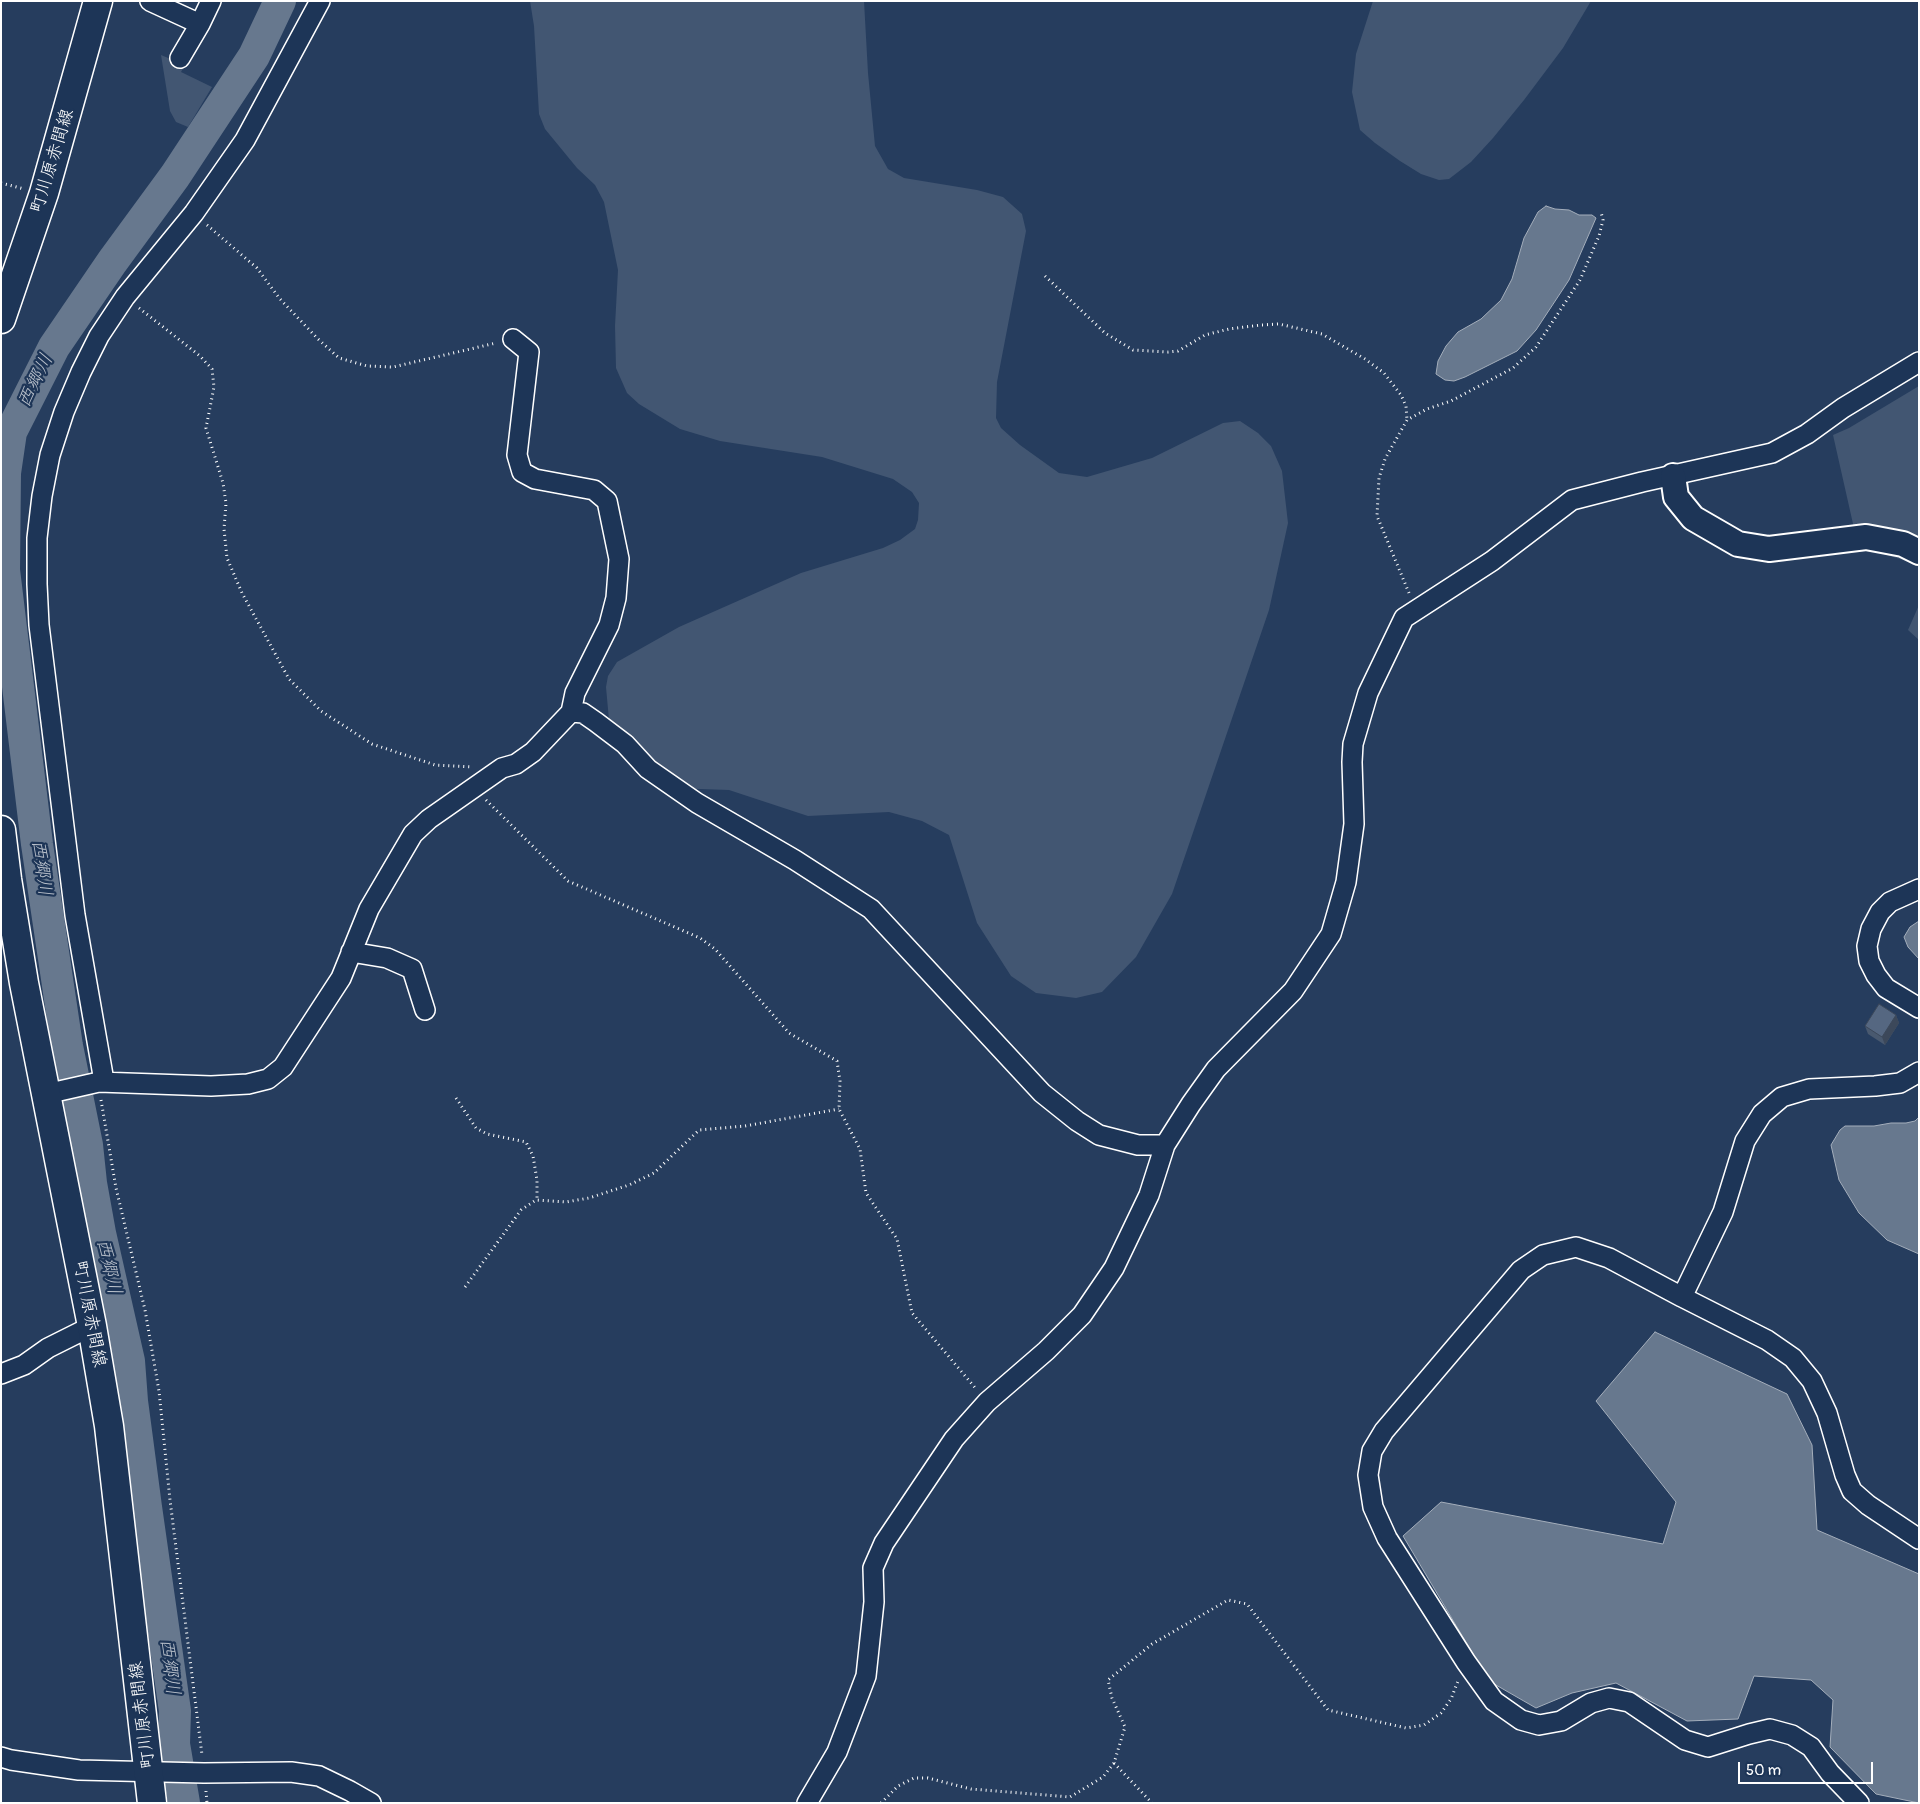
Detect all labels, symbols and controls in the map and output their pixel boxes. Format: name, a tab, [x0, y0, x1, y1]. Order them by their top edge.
street label: 町川原赤間線	[27, 106, 79, 216]
water label: 西郷川	[13, 350, 59, 412]
water label: 西郷川	[26, 838, 56, 898]
water label: 西郷川	[90, 1237, 126, 1297]
street label: 町川原赤間線	[68, 1259, 110, 1369]
water label: 西郷川	[154, 1637, 184, 1697]
street label: 町川原赤間線	[126, 1660, 160, 1770]
scale bar	[1740, 1752, 1875, 1784]
text: 50 m	[1746, 1761, 1781, 1780]

